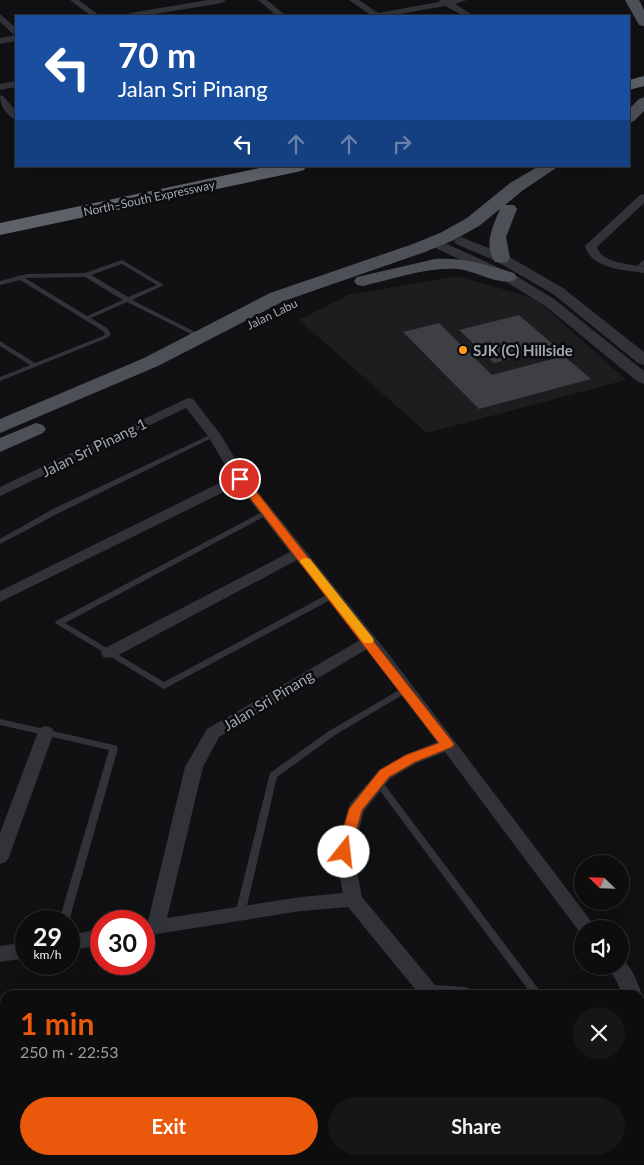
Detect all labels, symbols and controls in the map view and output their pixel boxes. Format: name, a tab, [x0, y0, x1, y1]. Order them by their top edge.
text: 70 m	[118, 33, 196, 75]
icon: left	[35, 35, 100, 100]
text: Jalan Sri Pinang	[118, 75, 268, 102]
icon: left	[229, 130, 257, 158]
icon: ahead	[282, 130, 310, 158]
icon: ahead	[335, 130, 363, 158]
icon: right	[388, 130, 416, 158]
street label: North–South Expressway	[82, 177, 217, 219]
street label: Jalan Labu	[244, 295, 300, 333]
place label: SJK (C) Hillside	[473, 341, 573, 359]
marker: SJK (C) Hillside	[457, 344, 469, 356]
street label: Jalan Sri Pinang 1	[39, 414, 149, 480]
pin	[219, 458, 261, 500]
icon: arrive	[226, 465, 254, 493]
street label: Jalan Sri Pinang	[220, 666, 317, 734]
position arrow	[317, 825, 369, 877]
north arrow	[574, 855, 629, 910]
map controls	[574, 855, 629, 975]
speed limit sign: 30	[90, 910, 155, 975]
button: sound	[574, 920, 629, 975]
text: 29	[33, 921, 62, 951]
text: km/h	[33, 947, 62, 962]
text: 1 min	[20, 1005, 94, 1041]
button: close	[573, 1007, 625, 1059]
text: 250 m · 22:53	[20, 1042, 119, 1061]
button: Exit	[20, 1097, 318, 1155]
button: Share	[328, 1097, 625, 1155]

